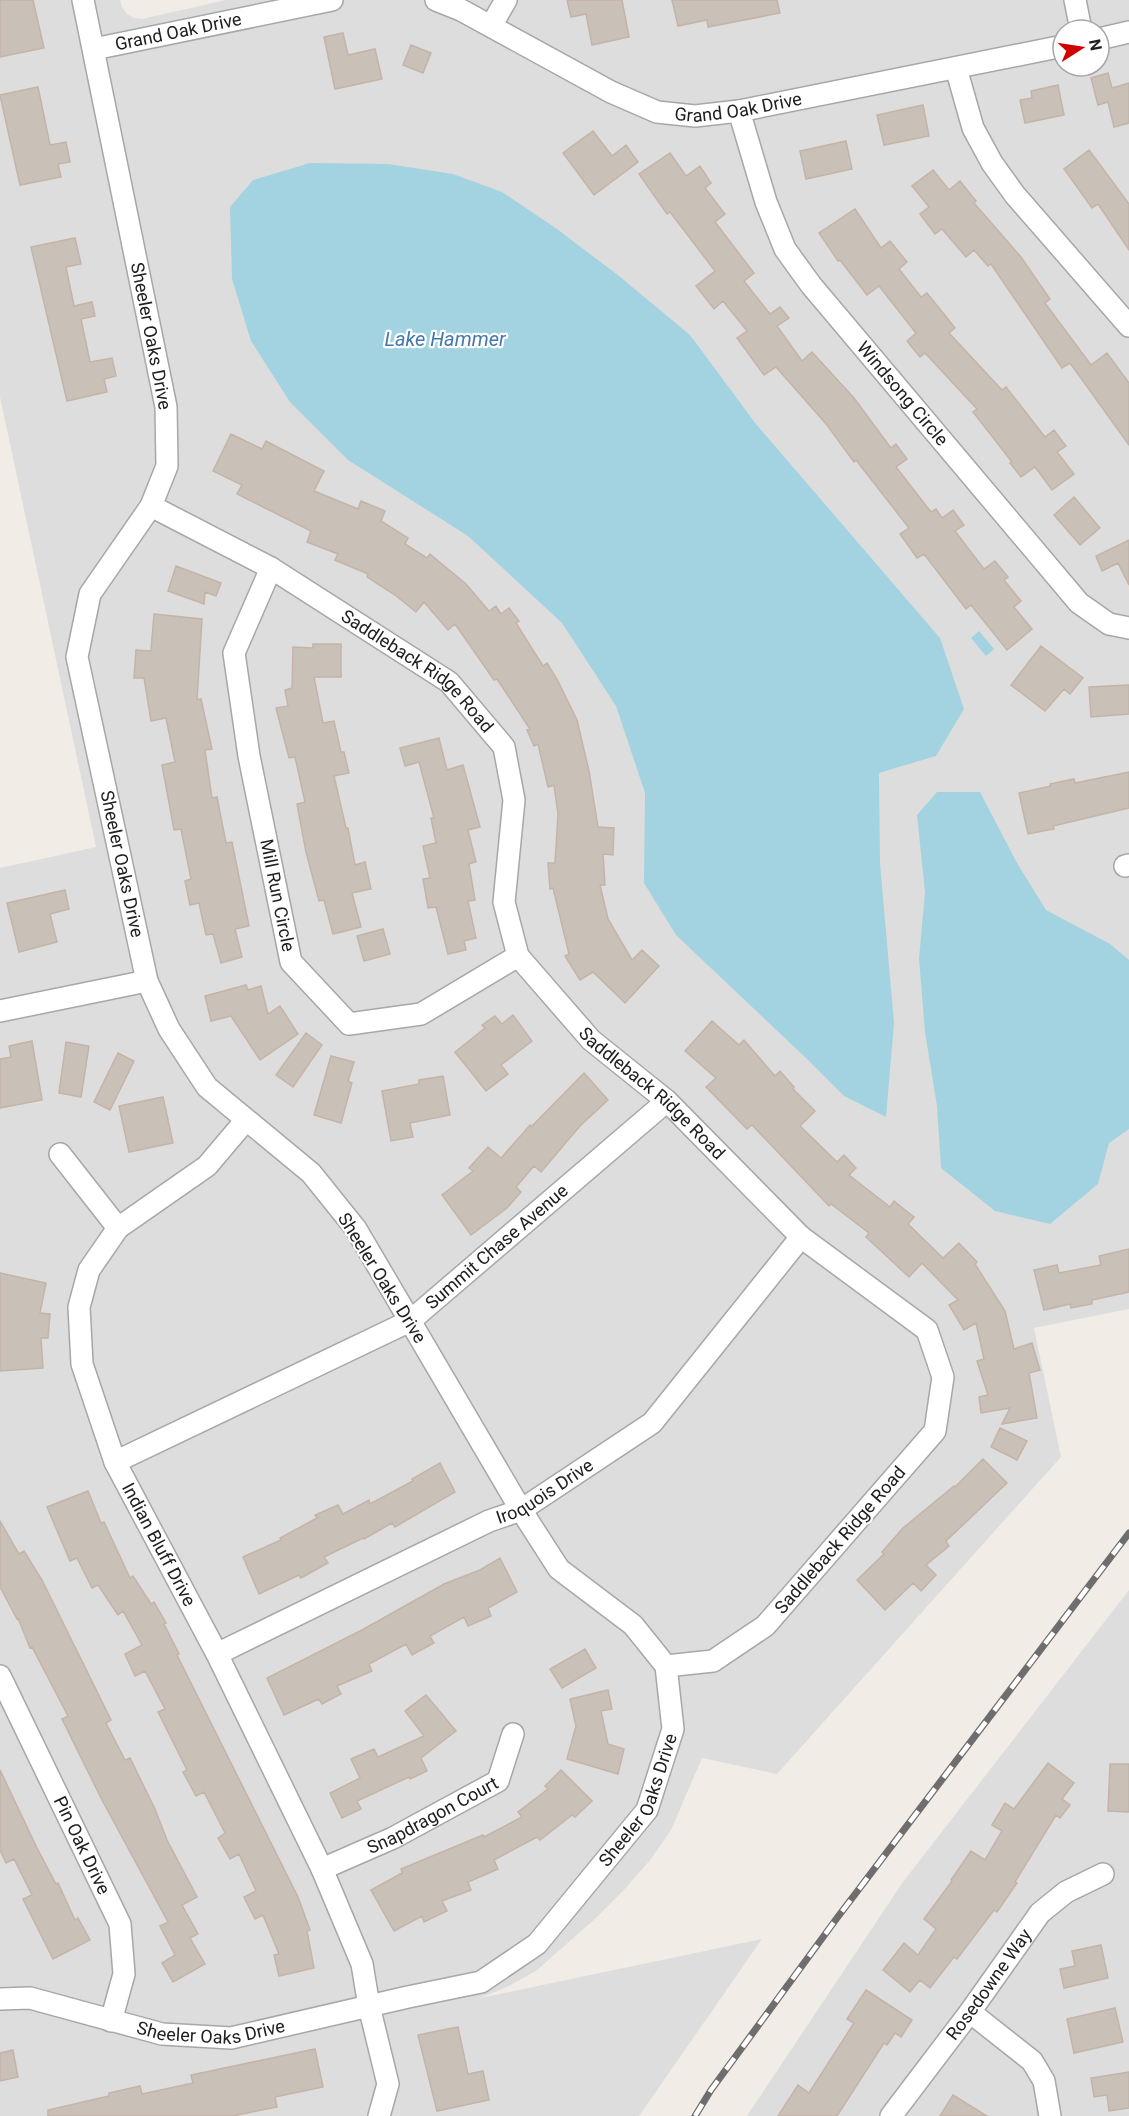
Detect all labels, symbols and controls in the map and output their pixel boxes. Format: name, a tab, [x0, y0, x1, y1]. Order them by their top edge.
street label: Grand Oak Drive	[113, 8, 243, 54]
north arrow	[1051, 18, 1111, 78]
text: N	[1085, 37, 1106, 52]
street label: Grand Oak Drive	[674, 88, 804, 126]
street label: Sheeler Oaks Drive	[127, 260, 176, 411]
water label: Lake Hammer	[384, 327, 507, 351]
street label: Windsong Circle	[853, 337, 953, 450]
street label: Saddleback Ridge Road	[338, 605, 498, 736]
street label: Sheeler Oaks Drive	[97, 789, 148, 939]
street label: Mill Run Circle	[256, 837, 300, 953]
street label: Saddleback Ridge Road	[575, 1023, 729, 1163]
street label: Summit Chase Avenue	[421, 1180, 572, 1313]
street label: Sheeler Oaks Drive	[334, 1209, 431, 1347]
street label: Iroquois Drive	[493, 1454, 597, 1528]
street label: Saddleback Ridge Road	[770, 1462, 909, 1618]
street label: Indian Bluff Drive	[118, 1479, 201, 1609]
street label: Sheeler Oaks Drive	[594, 1731, 681, 1871]
street label: Snapdragon Court	[364, 1772, 502, 1858]
street label: Pin Oak Drive	[50, 1793, 115, 1897]
street label: Rosedowne Way	[942, 1924, 1036, 2044]
street label: Sheeler Oaks Drive	[135, 2015, 287, 2048]

